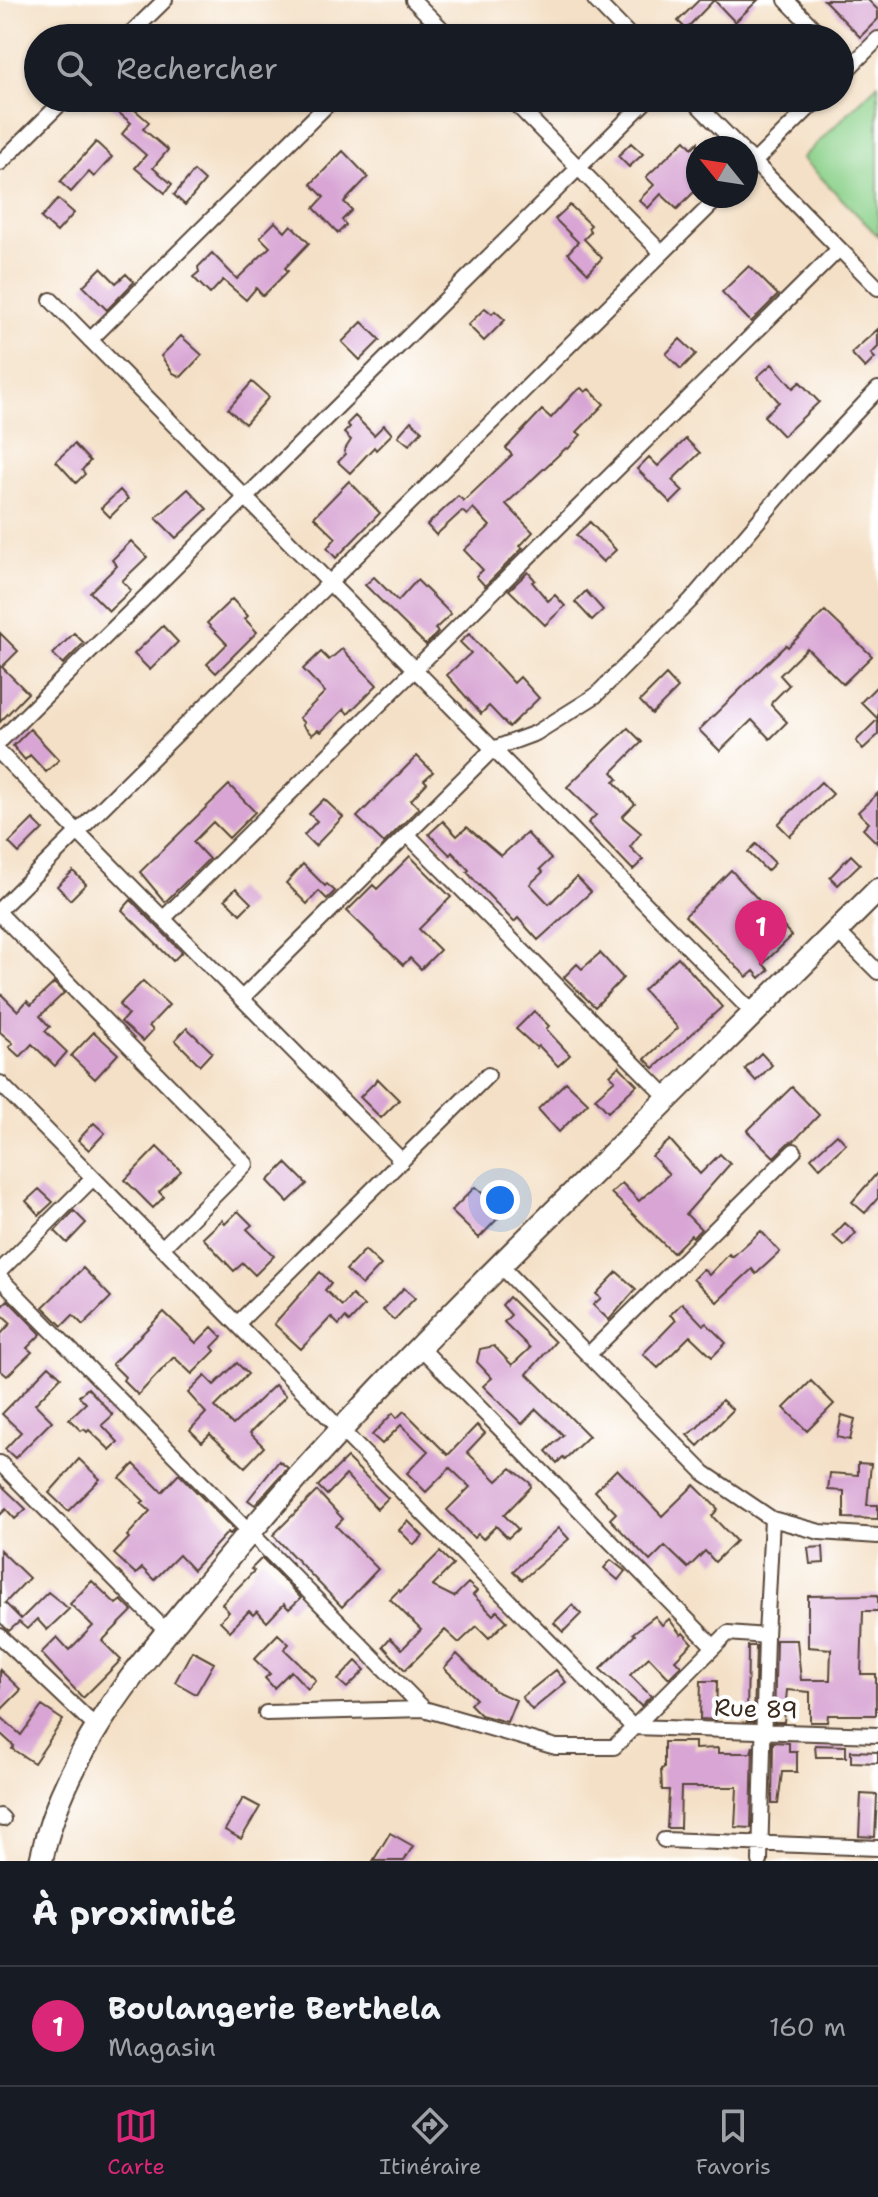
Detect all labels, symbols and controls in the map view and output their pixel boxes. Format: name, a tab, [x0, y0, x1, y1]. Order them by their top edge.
search box	[24, 24, 854, 112]
icon: search	[52, 46, 96, 90]
text: Rechercher	[116, 48, 278, 89]
north arrow	[686, 136, 758, 208]
pin: 1	[735, 900, 787, 966]
your location	[480, 1180, 520, 1220]
street label: Rue 89	[714, 1692, 798, 1726]
text: À proximité	[32, 1890, 236, 1936]
text: Boulangerie Berthela	[108, 1988, 441, 2029]
text: 1	[52, 2009, 64, 2044]
text: 160 m	[769, 2009, 846, 2044]
text: Magasin	[108, 2029, 216, 2064]
tab: Carte	[107, 2104, 165, 2181]
tab: Itinéraire	[379, 2104, 481, 2181]
tab: Favoris	[696, 2104, 771, 2181]

